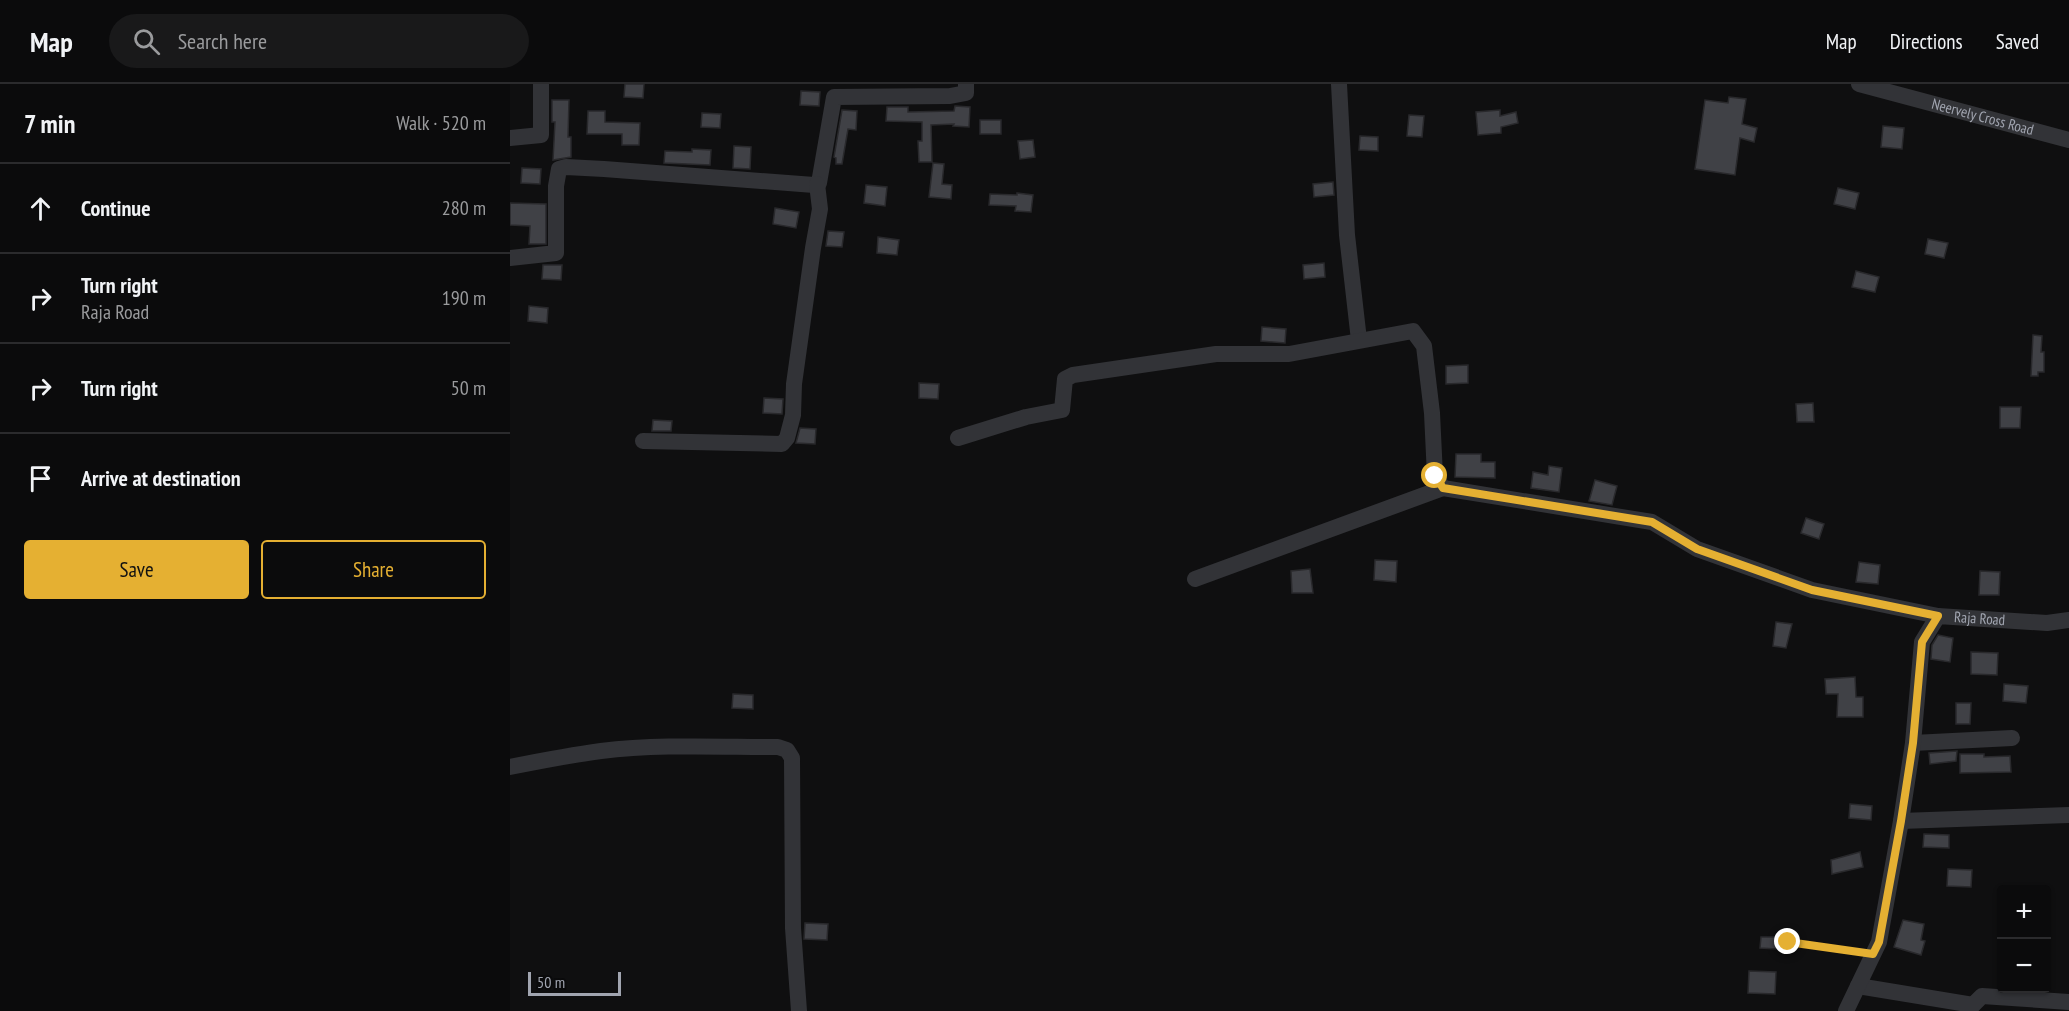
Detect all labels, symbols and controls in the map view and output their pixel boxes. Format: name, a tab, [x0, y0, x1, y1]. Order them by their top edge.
search box	[109, 14, 529, 68]
text: Map	[30, 23, 73, 60]
icon: search	[130, 25, 163, 58]
text: Search here	[178, 27, 267, 55]
text: Map	[1826, 28, 1857, 55]
text: Directions	[1890, 28, 1963, 55]
text: Saved	[1996, 28, 2039, 55]
street label: Neervely Cross Road	[1930, 94, 2036, 139]
text: 7 min	[24, 107, 75, 140]
text: Walk · 520 m	[396, 110, 486, 136]
icon: ahead	[24, 192, 57, 225]
text: Continue	[81, 194, 151, 222]
text: 280 m	[442, 195, 486, 221]
text: Turn right	[81, 271, 158, 299]
icon: right	[24, 282, 57, 315]
text: 190 m	[442, 285, 486, 311]
text: Raja Road	[81, 299, 149, 325]
icon: right	[24, 372, 57, 405]
text: Turn right	[81, 374, 158, 402]
text: 50 m	[451, 375, 486, 401]
icon: arrive	[24, 462, 57, 495]
route start	[1421, 462, 1447, 488]
text: Arrive at destination	[81, 464, 241, 492]
button: Save	[24, 540, 249, 599]
button: Share	[261, 540, 486, 599]
street label: Raja Road	[1953, 607, 2006, 629]
map controls	[1997, 885, 2051, 993]
button: +	[1997, 885, 2051, 939]
route end	[1774, 928, 1800, 954]
button: −	[1997, 939, 2051, 993]
scale bar	[528, 969, 621, 996]
text: 50 m	[537, 972, 565, 992]

